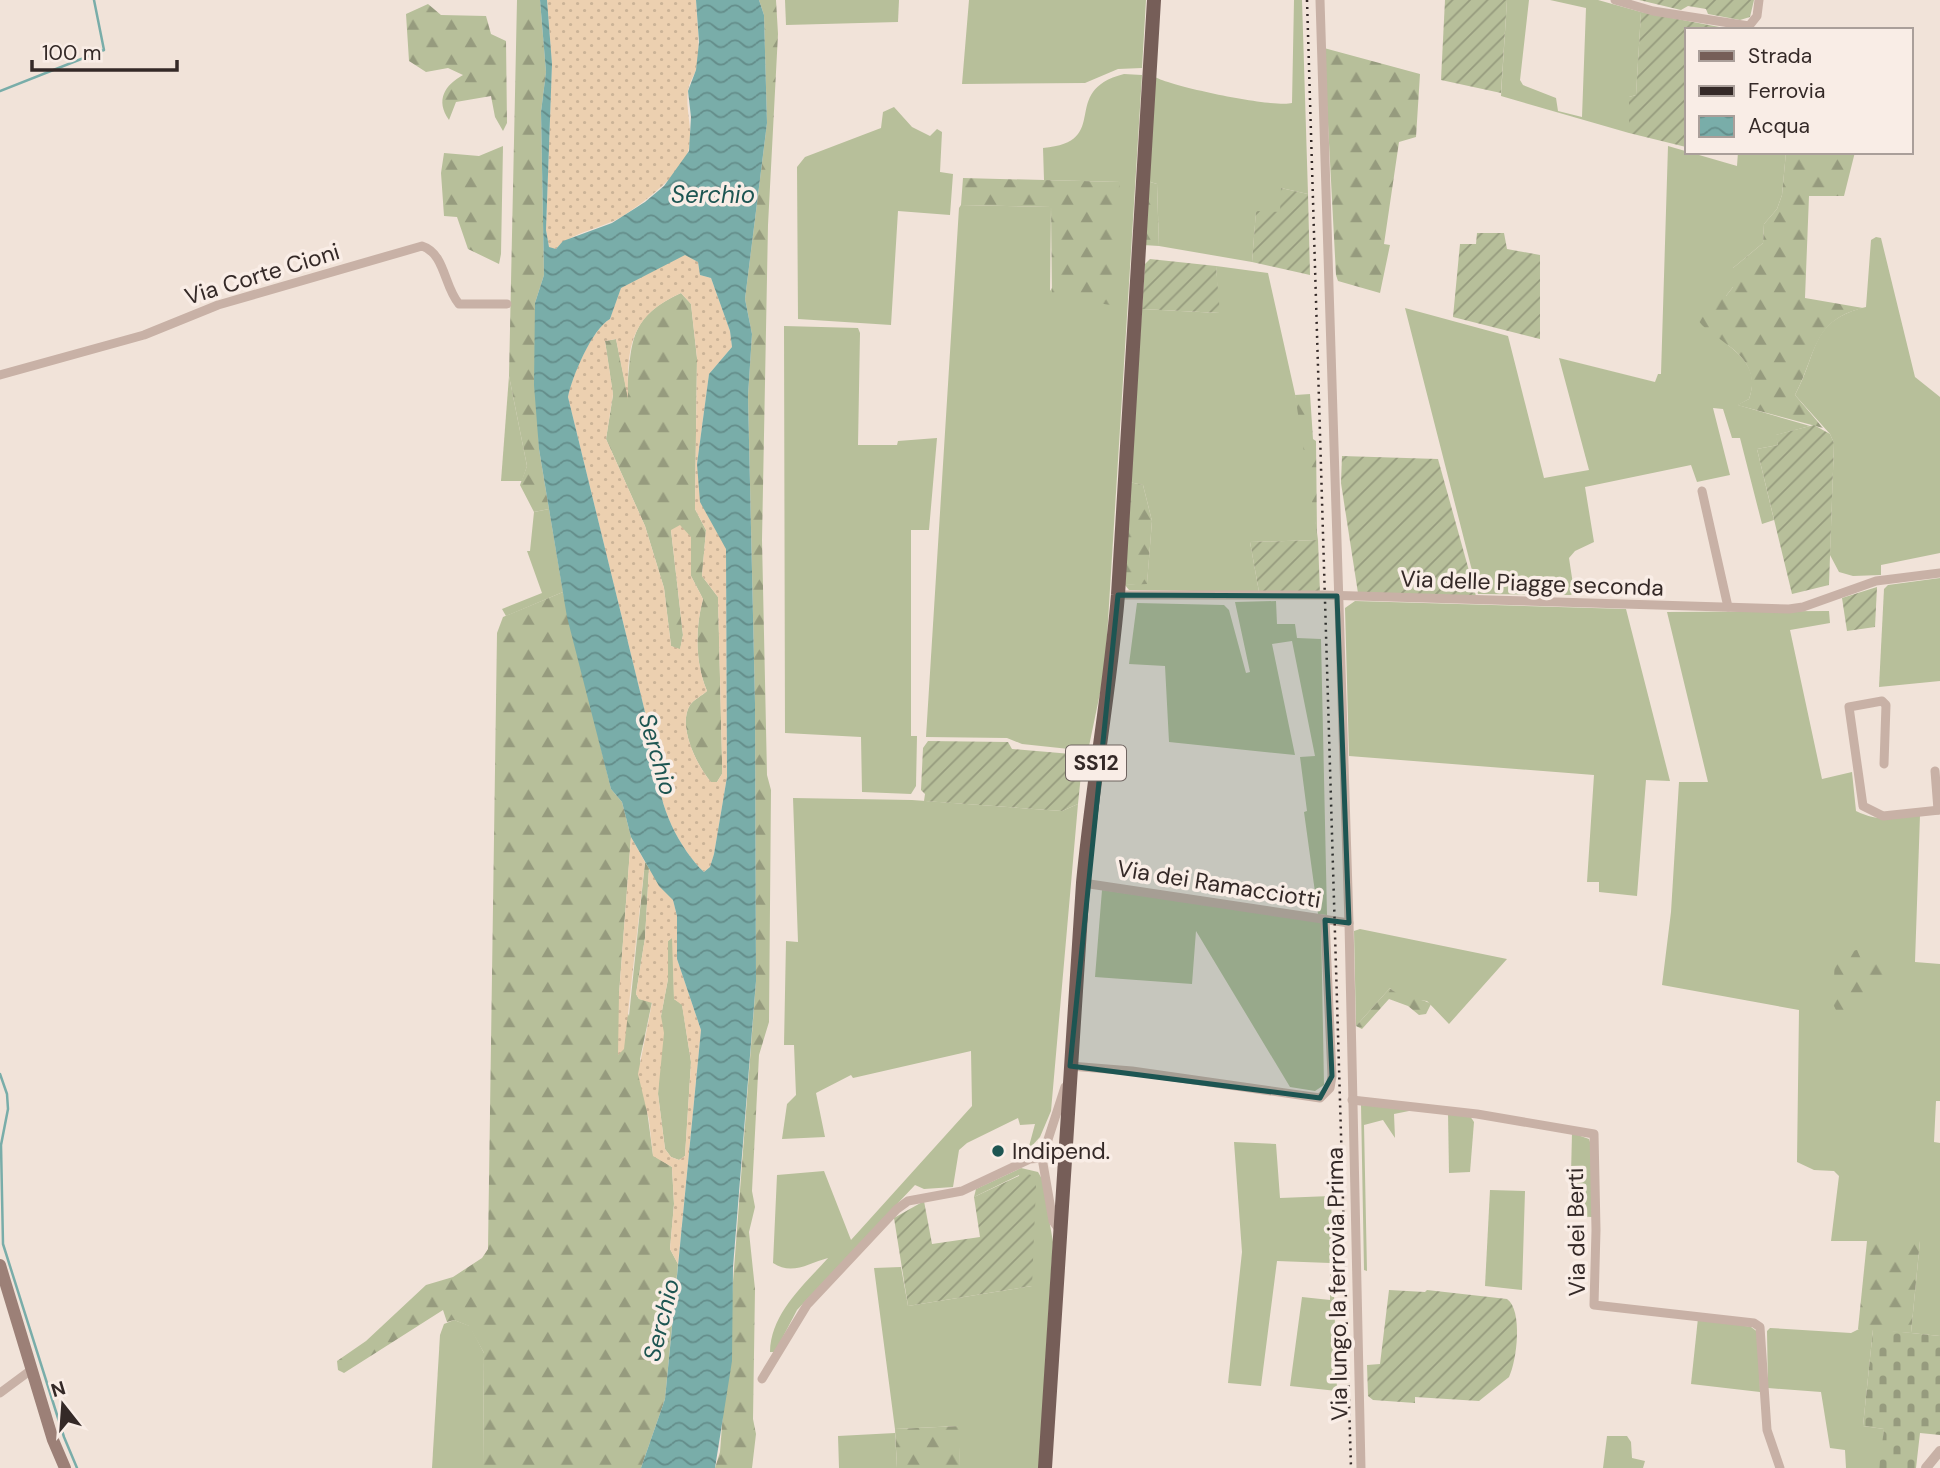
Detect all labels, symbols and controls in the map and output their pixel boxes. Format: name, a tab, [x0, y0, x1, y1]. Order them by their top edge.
scale bar	[32, 28, 177, 72]
legend	[1685, 28, 1912, 154]
text: 100 m	[42, 39, 102, 67]
text: Strada	[1748, 42, 1812, 70]
text: Ferrovia	[1748, 77, 1825, 105]
text: Acqua	[1748, 112, 1810, 140]
water label: Serchio	[671, 179, 755, 210]
street label: Via Corte Cioni	[181, 236, 343, 312]
street label: Via delle Piagge seconda	[1400, 563, 1664, 603]
water label: Serchio	[632, 709, 684, 799]
road number: SS12	[1066, 746, 1126, 780]
street label: Via dei Ramacciotti	[1115, 853, 1323, 915]
place label: Indipend.	[1012, 1136, 1110, 1166]
marker: Indipend.	[990, 1143, 1006, 1159]
street label: Via lungo la ferrovia Prima	[1320, 1147, 1354, 1421]
street label: Via dei Berti	[1560, 1167, 1592, 1297]
water label: Serchio	[636, 1276, 686, 1364]
north arrow	[28, 1370, 98, 1440]
text: N	[48, 1375, 68, 1403]

